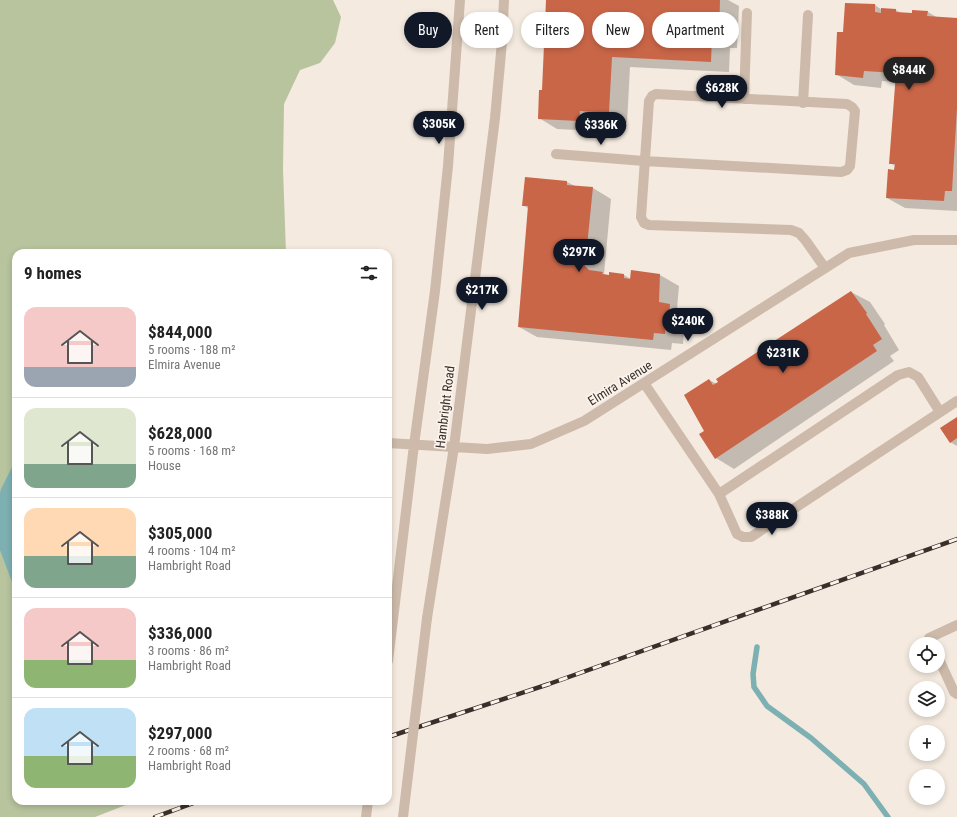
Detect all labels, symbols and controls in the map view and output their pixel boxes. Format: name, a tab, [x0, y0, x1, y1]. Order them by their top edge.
chip: Buy	[404, 12, 452, 48]
chip: Rent	[460, 12, 513, 48]
chip: Filters	[521, 12, 584, 48]
chip: New	[592, 12, 644, 48]
chip: Apartment	[652, 12, 739, 48]
pin: $844K	[881, 57, 937, 91]
text: $844K	[892, 62, 926, 77]
pin: $628K	[694, 75, 750, 109]
text: $628K	[705, 80, 739, 95]
pin: $305K	[411, 111, 467, 145]
pin: $336K	[573, 112, 629, 146]
text: $305K	[422, 116, 456, 131]
text: $336K	[584, 117, 618, 132]
pin: $297K	[551, 239, 607, 273]
text: $297K	[562, 244, 596, 259]
icon: filters	[358, 262, 380, 284]
text: 9 homes	[24, 263, 82, 283]
pin: $217K	[454, 277, 510, 311]
text: $217K	[465, 282, 499, 297]
pin: $240K	[660, 308, 716, 342]
text: $240K	[671, 313, 705, 328]
text: $844,000	[148, 322, 212, 342]
icon: home	[56, 323, 104, 371]
pin: $231K	[755, 340, 811, 374]
text: 5 rooms · 188 m²	[148, 342, 235, 357]
text: $231K	[766, 345, 800, 360]
text: Elmira Avenue	[148, 357, 221, 372]
street label: Elmira Avenue	[585, 357, 655, 409]
street label: Hambright Road	[432, 365, 458, 449]
text: $628,000	[148, 423, 212, 443]
icon: home	[56, 424, 104, 472]
text: 5 rooms · 168 m²	[148, 443, 235, 458]
text: House	[148, 458, 181, 473]
pin: $388K	[744, 502, 800, 536]
text: $388K	[755, 507, 789, 522]
text: $305,000	[148, 523, 212, 543]
icon: home	[56, 524, 104, 572]
text: 4 rooms · 104 m²	[148, 543, 235, 558]
text: Hambright Road	[148, 558, 231, 573]
text: $336,000	[148, 623, 212, 643]
icon: home	[56, 624, 104, 672]
map controls	[909, 637, 945, 805]
button: locate	[909, 637, 945, 673]
text: 3 rooms · 86 m²	[148, 643, 229, 658]
text: Hambright Road	[148, 658, 231, 673]
button: layers	[909, 681, 945, 717]
text: $297,000	[148, 723, 212, 743]
icon: home	[56, 724, 104, 772]
button: +	[909, 725, 945, 761]
text: 2 rooms · 68 m²	[148, 743, 229, 758]
text: Hambright Road	[148, 758, 231, 773]
button: −	[909, 769, 945, 805]

